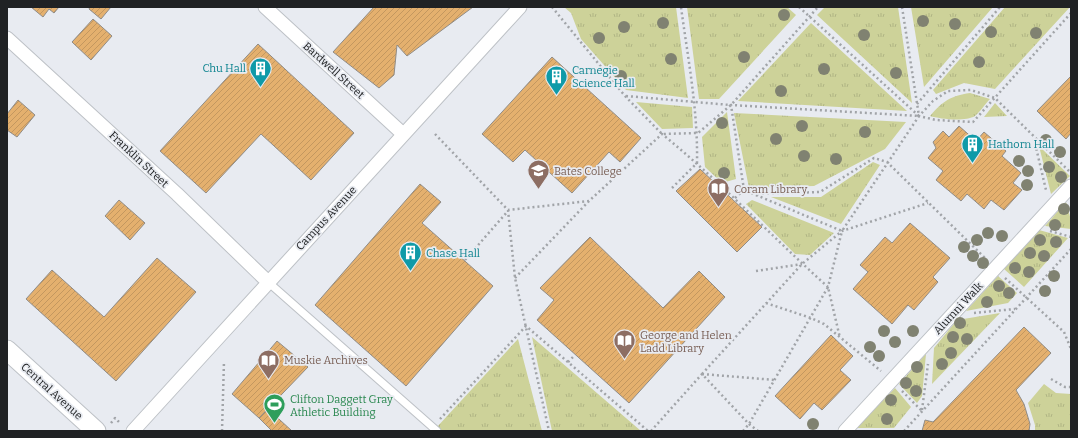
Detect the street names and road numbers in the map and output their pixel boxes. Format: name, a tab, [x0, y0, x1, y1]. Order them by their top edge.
street label: Bardwell Street	[300, 39, 367, 101]
street label: Franklin Street	[106, 129, 171, 190]
street label: Campus Avenue	[293, 184, 359, 253]
street label: Alumni Walk	[931, 279, 986, 337]
street label: Central Avenue	[18, 360, 85, 422]

